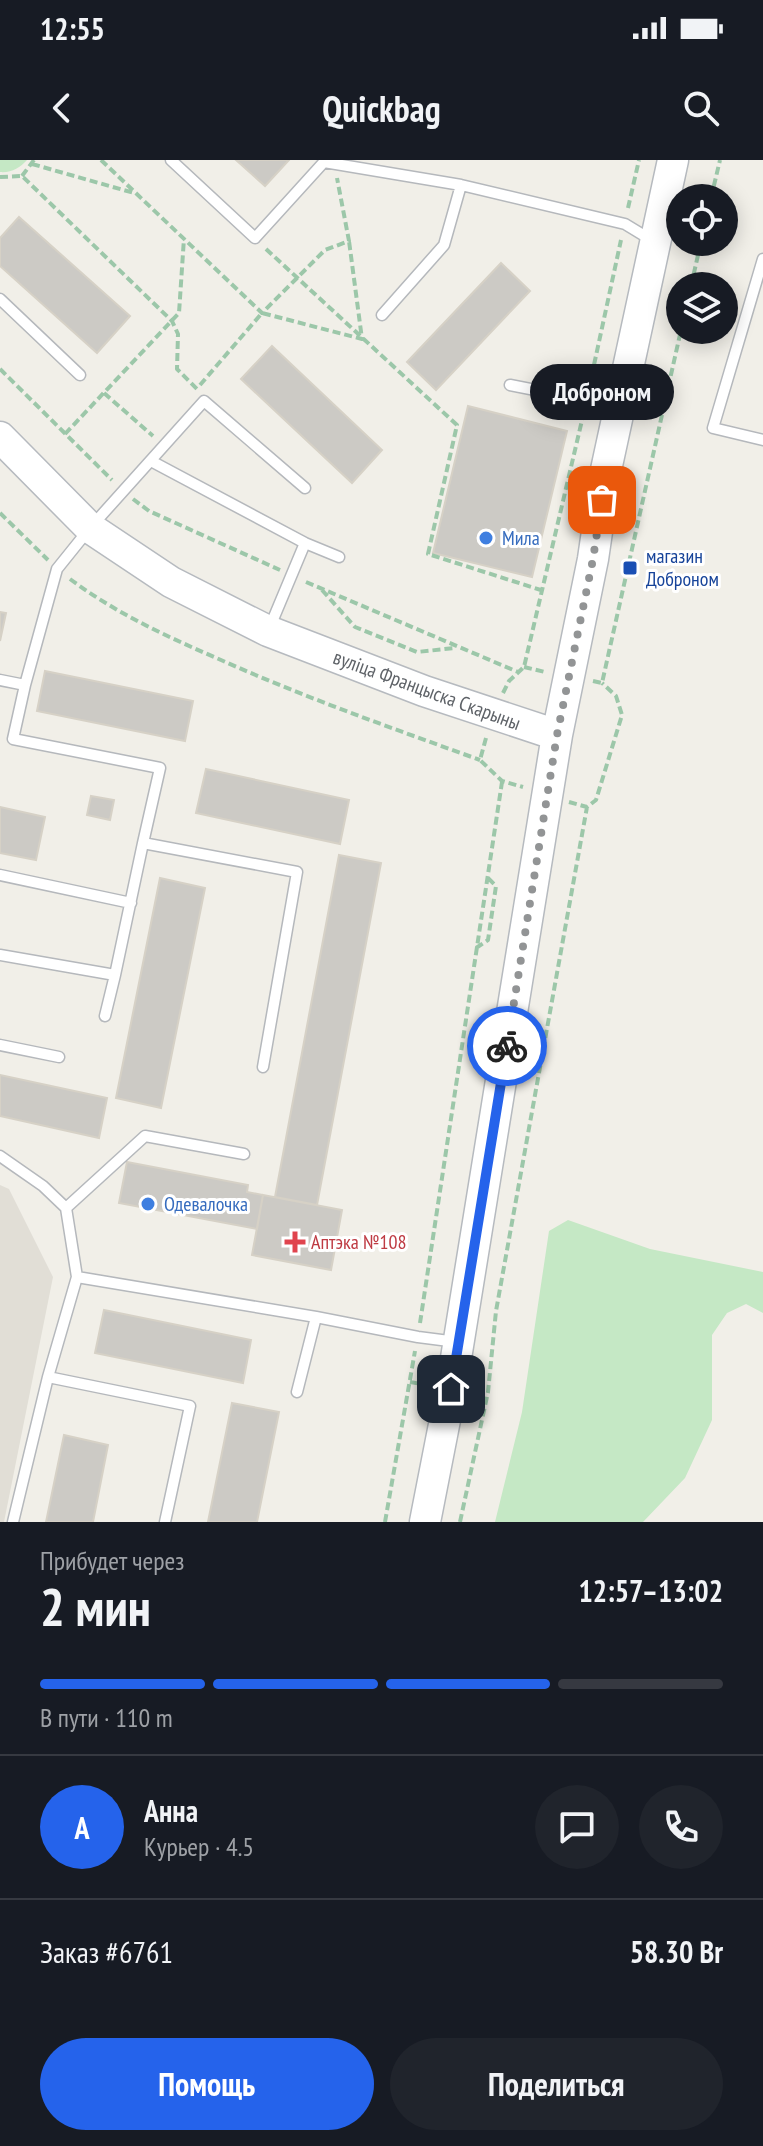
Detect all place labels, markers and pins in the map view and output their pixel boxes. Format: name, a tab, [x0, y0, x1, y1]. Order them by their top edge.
callout: Доброном	[530, 364, 674, 420]
pin	[568, 466, 636, 534]
place label: Мила	[502, 525, 540, 551]
marker: Мила	[477, 529, 495, 547]
place label: магазин Доброном	[646, 543, 719, 592]
marker: магазин Доброном	[621, 559, 639, 577]
place label: Одевалочка	[164, 1191, 248, 1217]
marker: Одевалочка	[139, 1195, 157, 1213]
place label: Аптэка №108	[311, 1229, 406, 1255]
marker: Аптэка №108	[286, 1233, 304, 1251]
pin	[417, 1355, 485, 1423]

